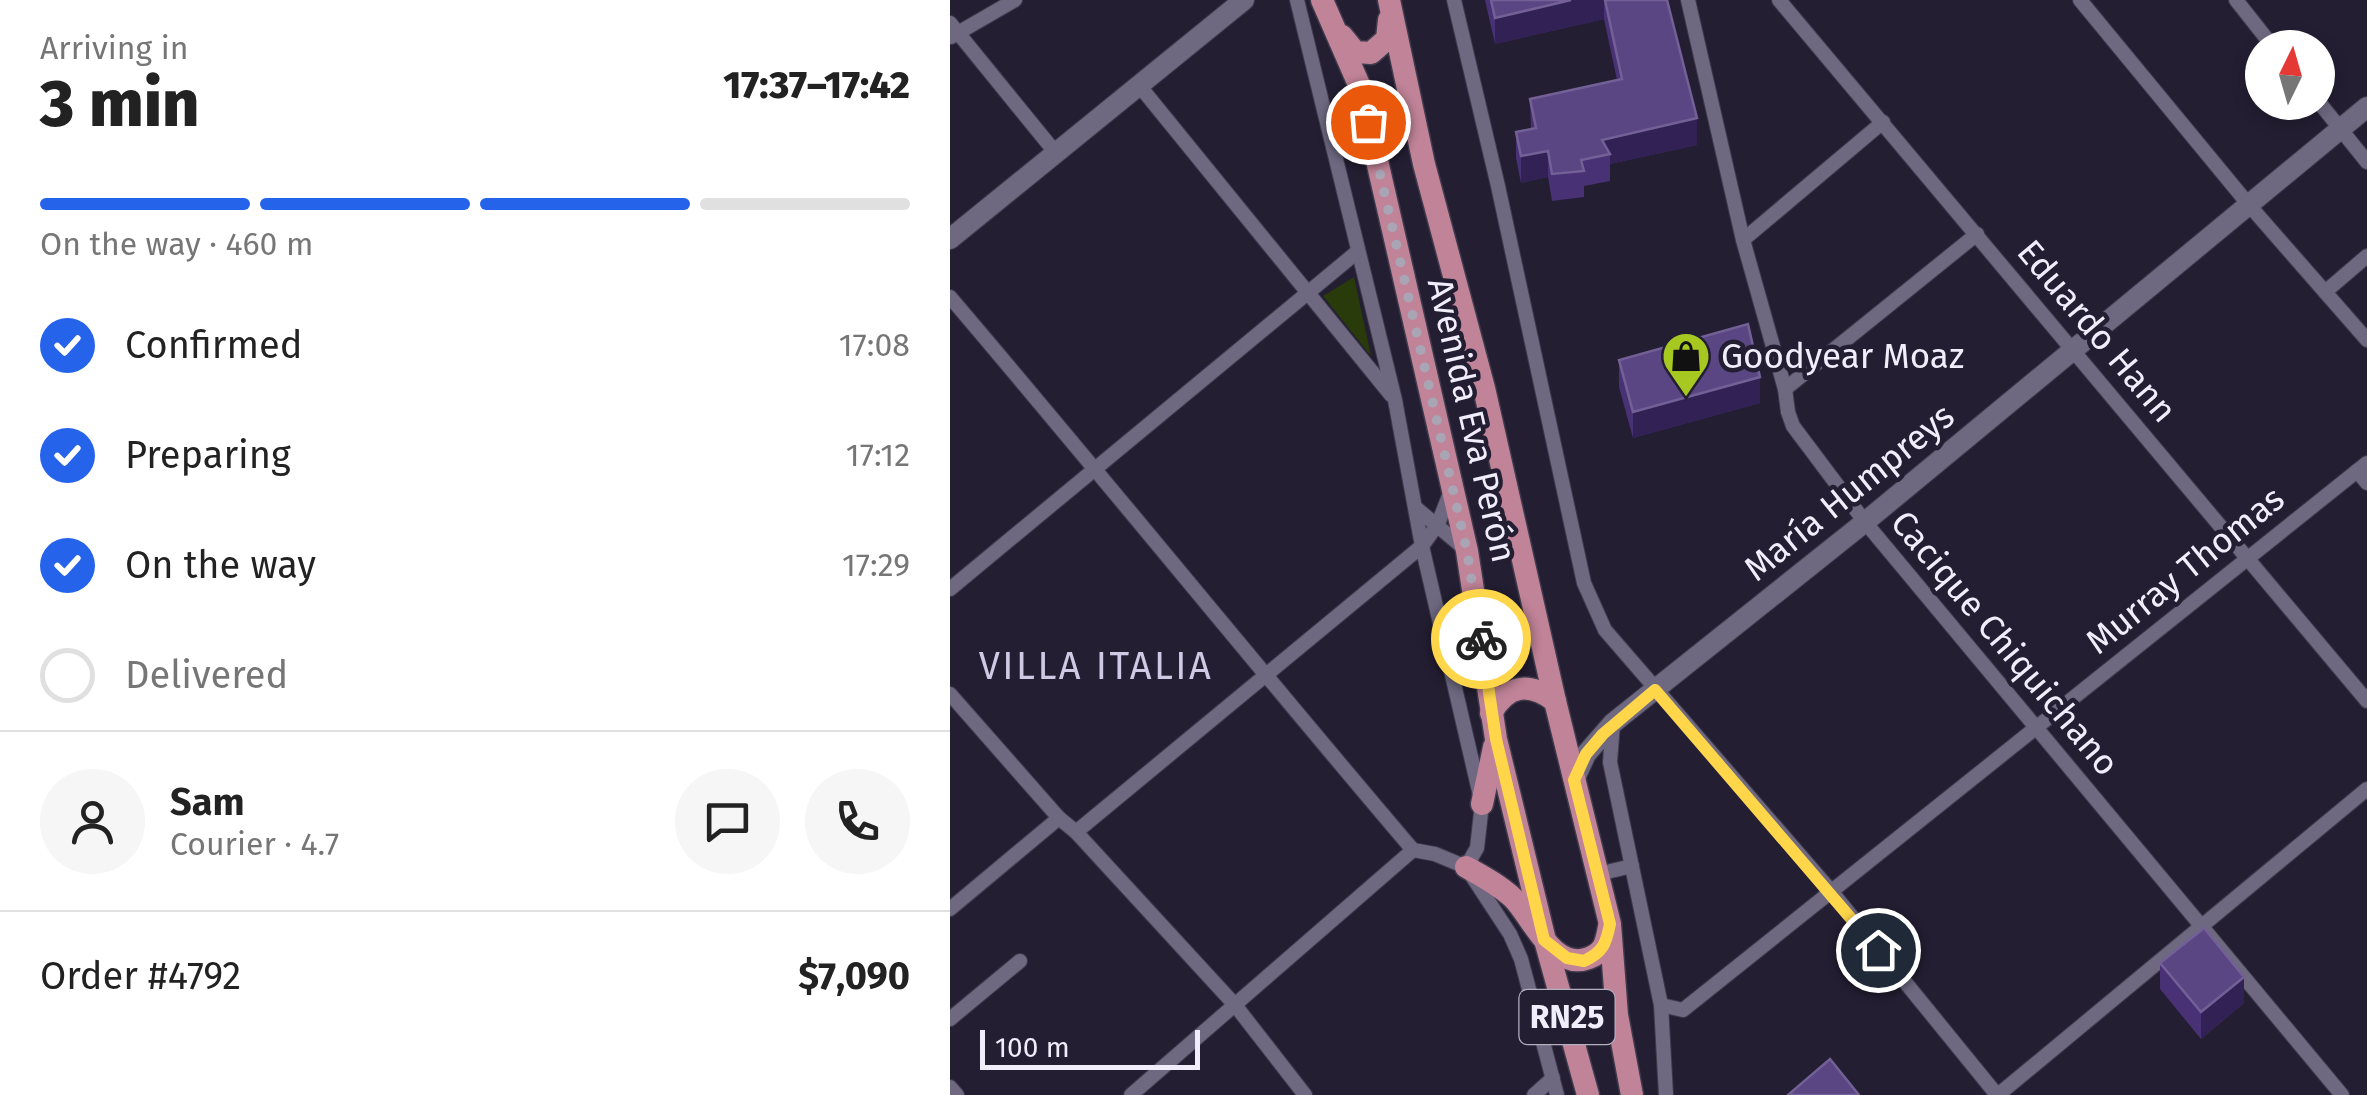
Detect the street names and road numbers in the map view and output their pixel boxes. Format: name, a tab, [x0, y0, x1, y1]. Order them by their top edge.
street label: Eduardo Hann	[2008, 231, 2186, 431]
street label: Avenida Eva Perón	[1419, 274, 1525, 566]
street label: María Humpreys	[1736, 395, 1962, 589]
street label: Murray Thomas	[2078, 477, 2292, 663]
street label: Cacique Chiquichano	[1882, 502, 2128, 784]
road number: RN25	[1520, 990, 1614, 1044]

